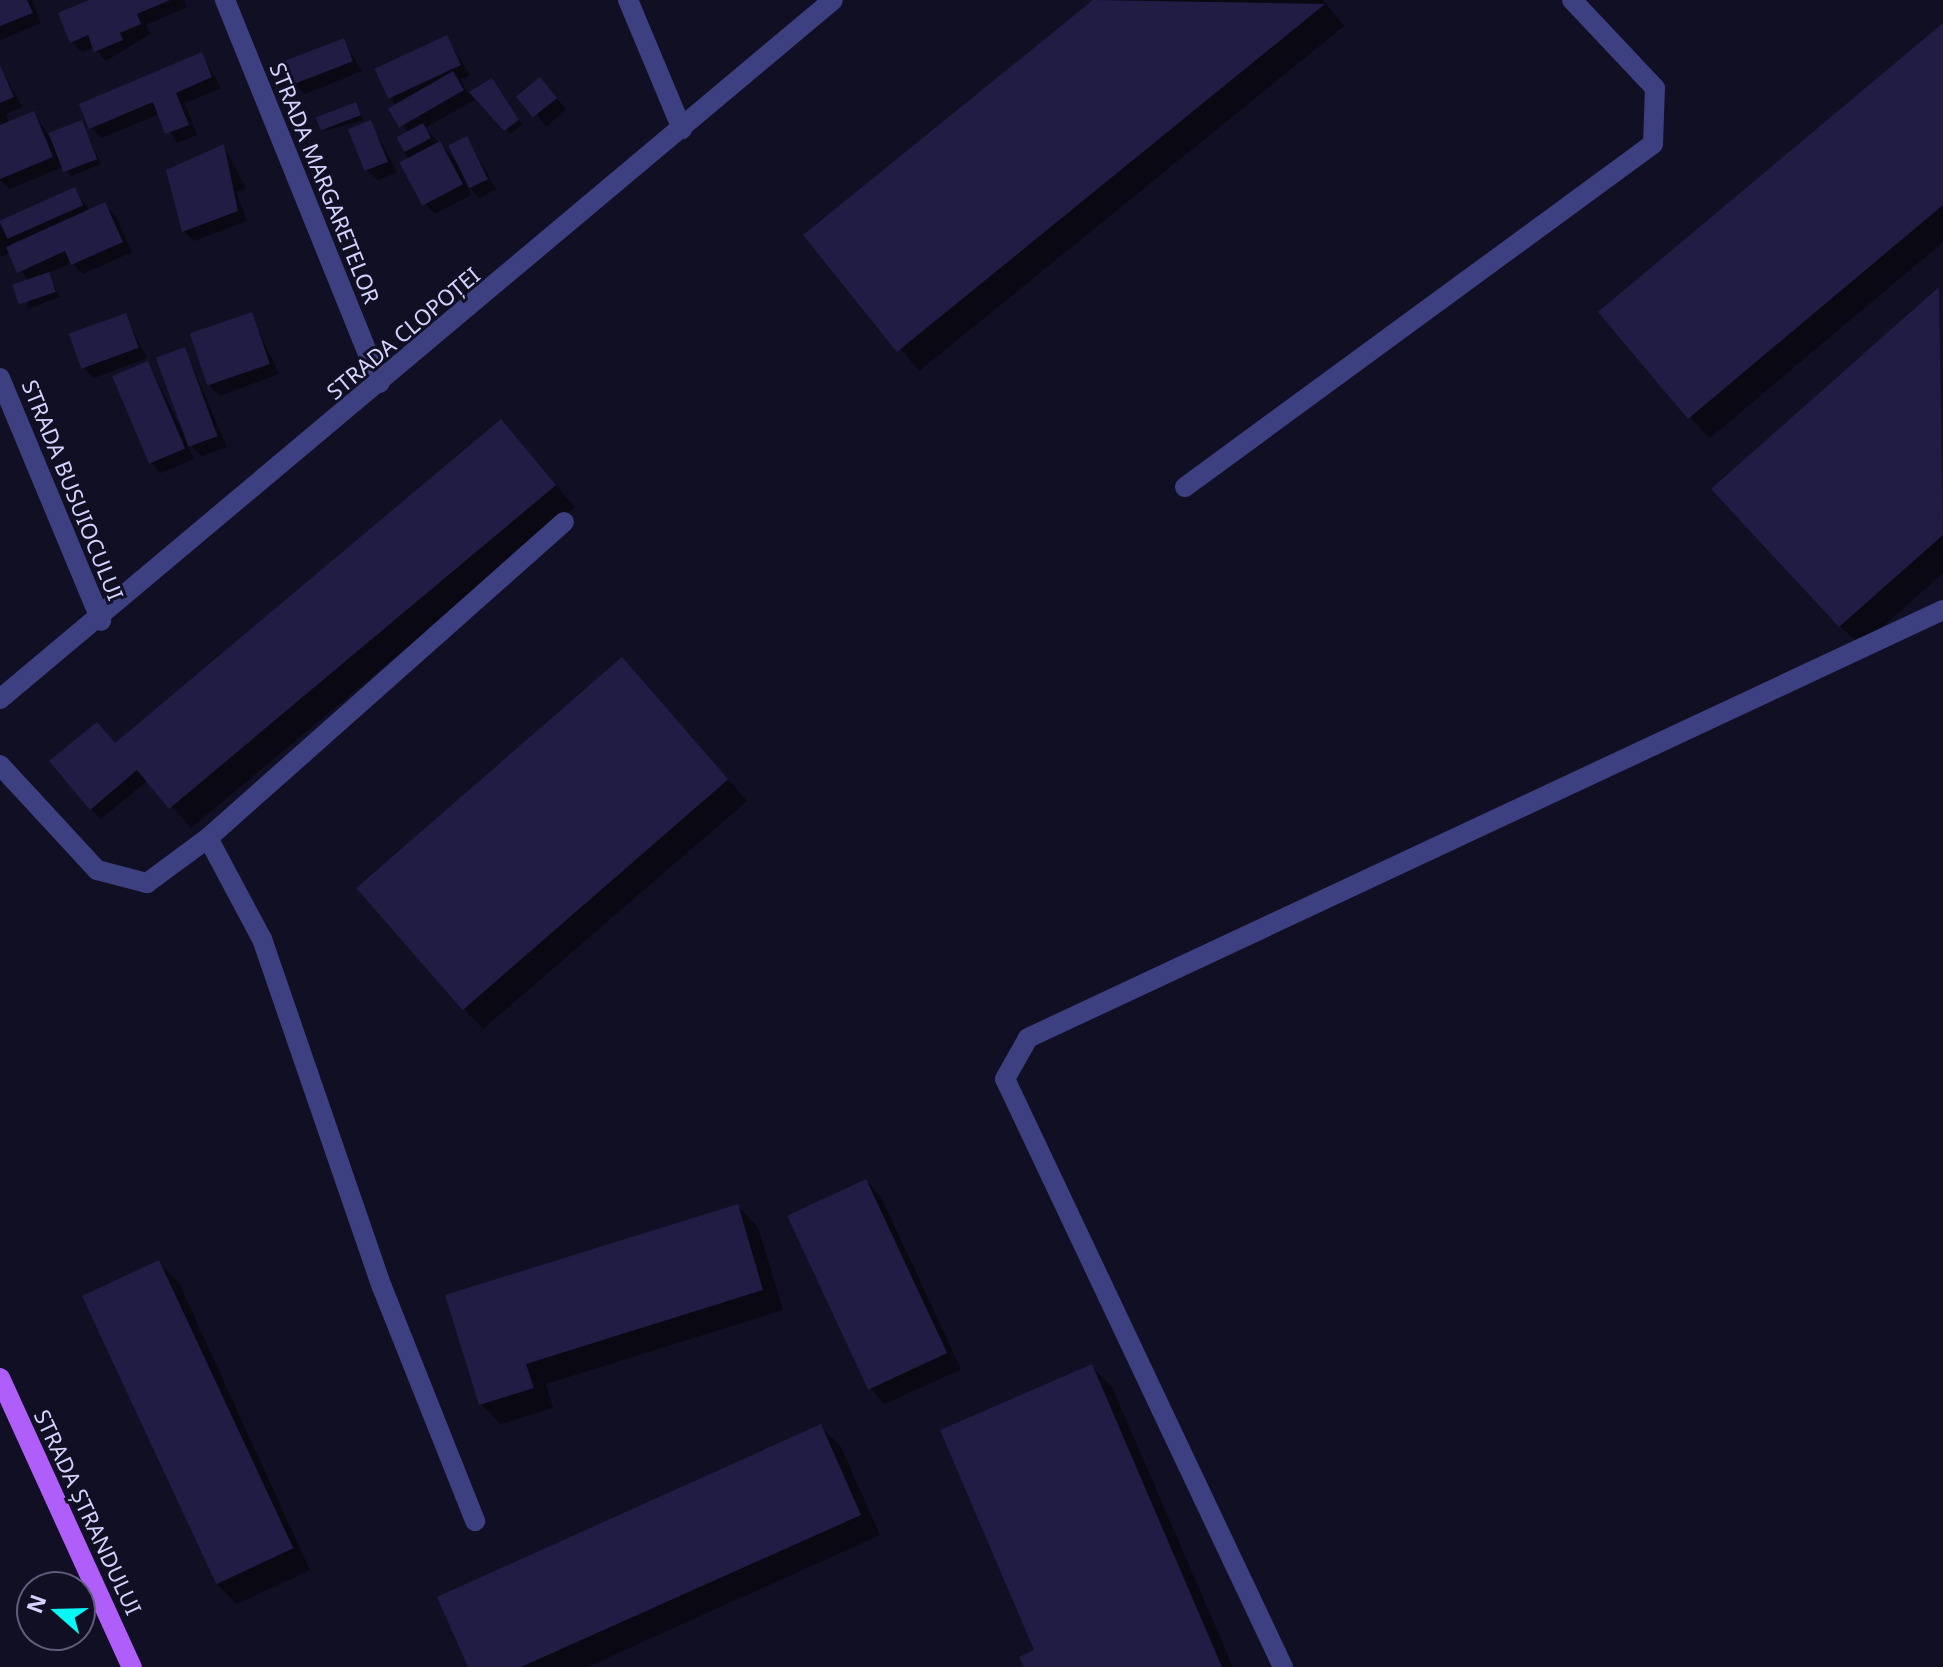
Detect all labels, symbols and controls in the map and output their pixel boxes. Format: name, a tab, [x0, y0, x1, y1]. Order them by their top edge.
street label: STRADA MARGARETELOR	[265, 59, 385, 307]
street label: STRADA CLOPOȚEI	[321, 261, 485, 405]
street label: STRADA BUSUIOCULUI	[17, 376, 129, 604]
street label: STRADA ȘTRANDULUI	[29, 1405, 147, 1619]
north arrow	[16, 1571, 96, 1651]

